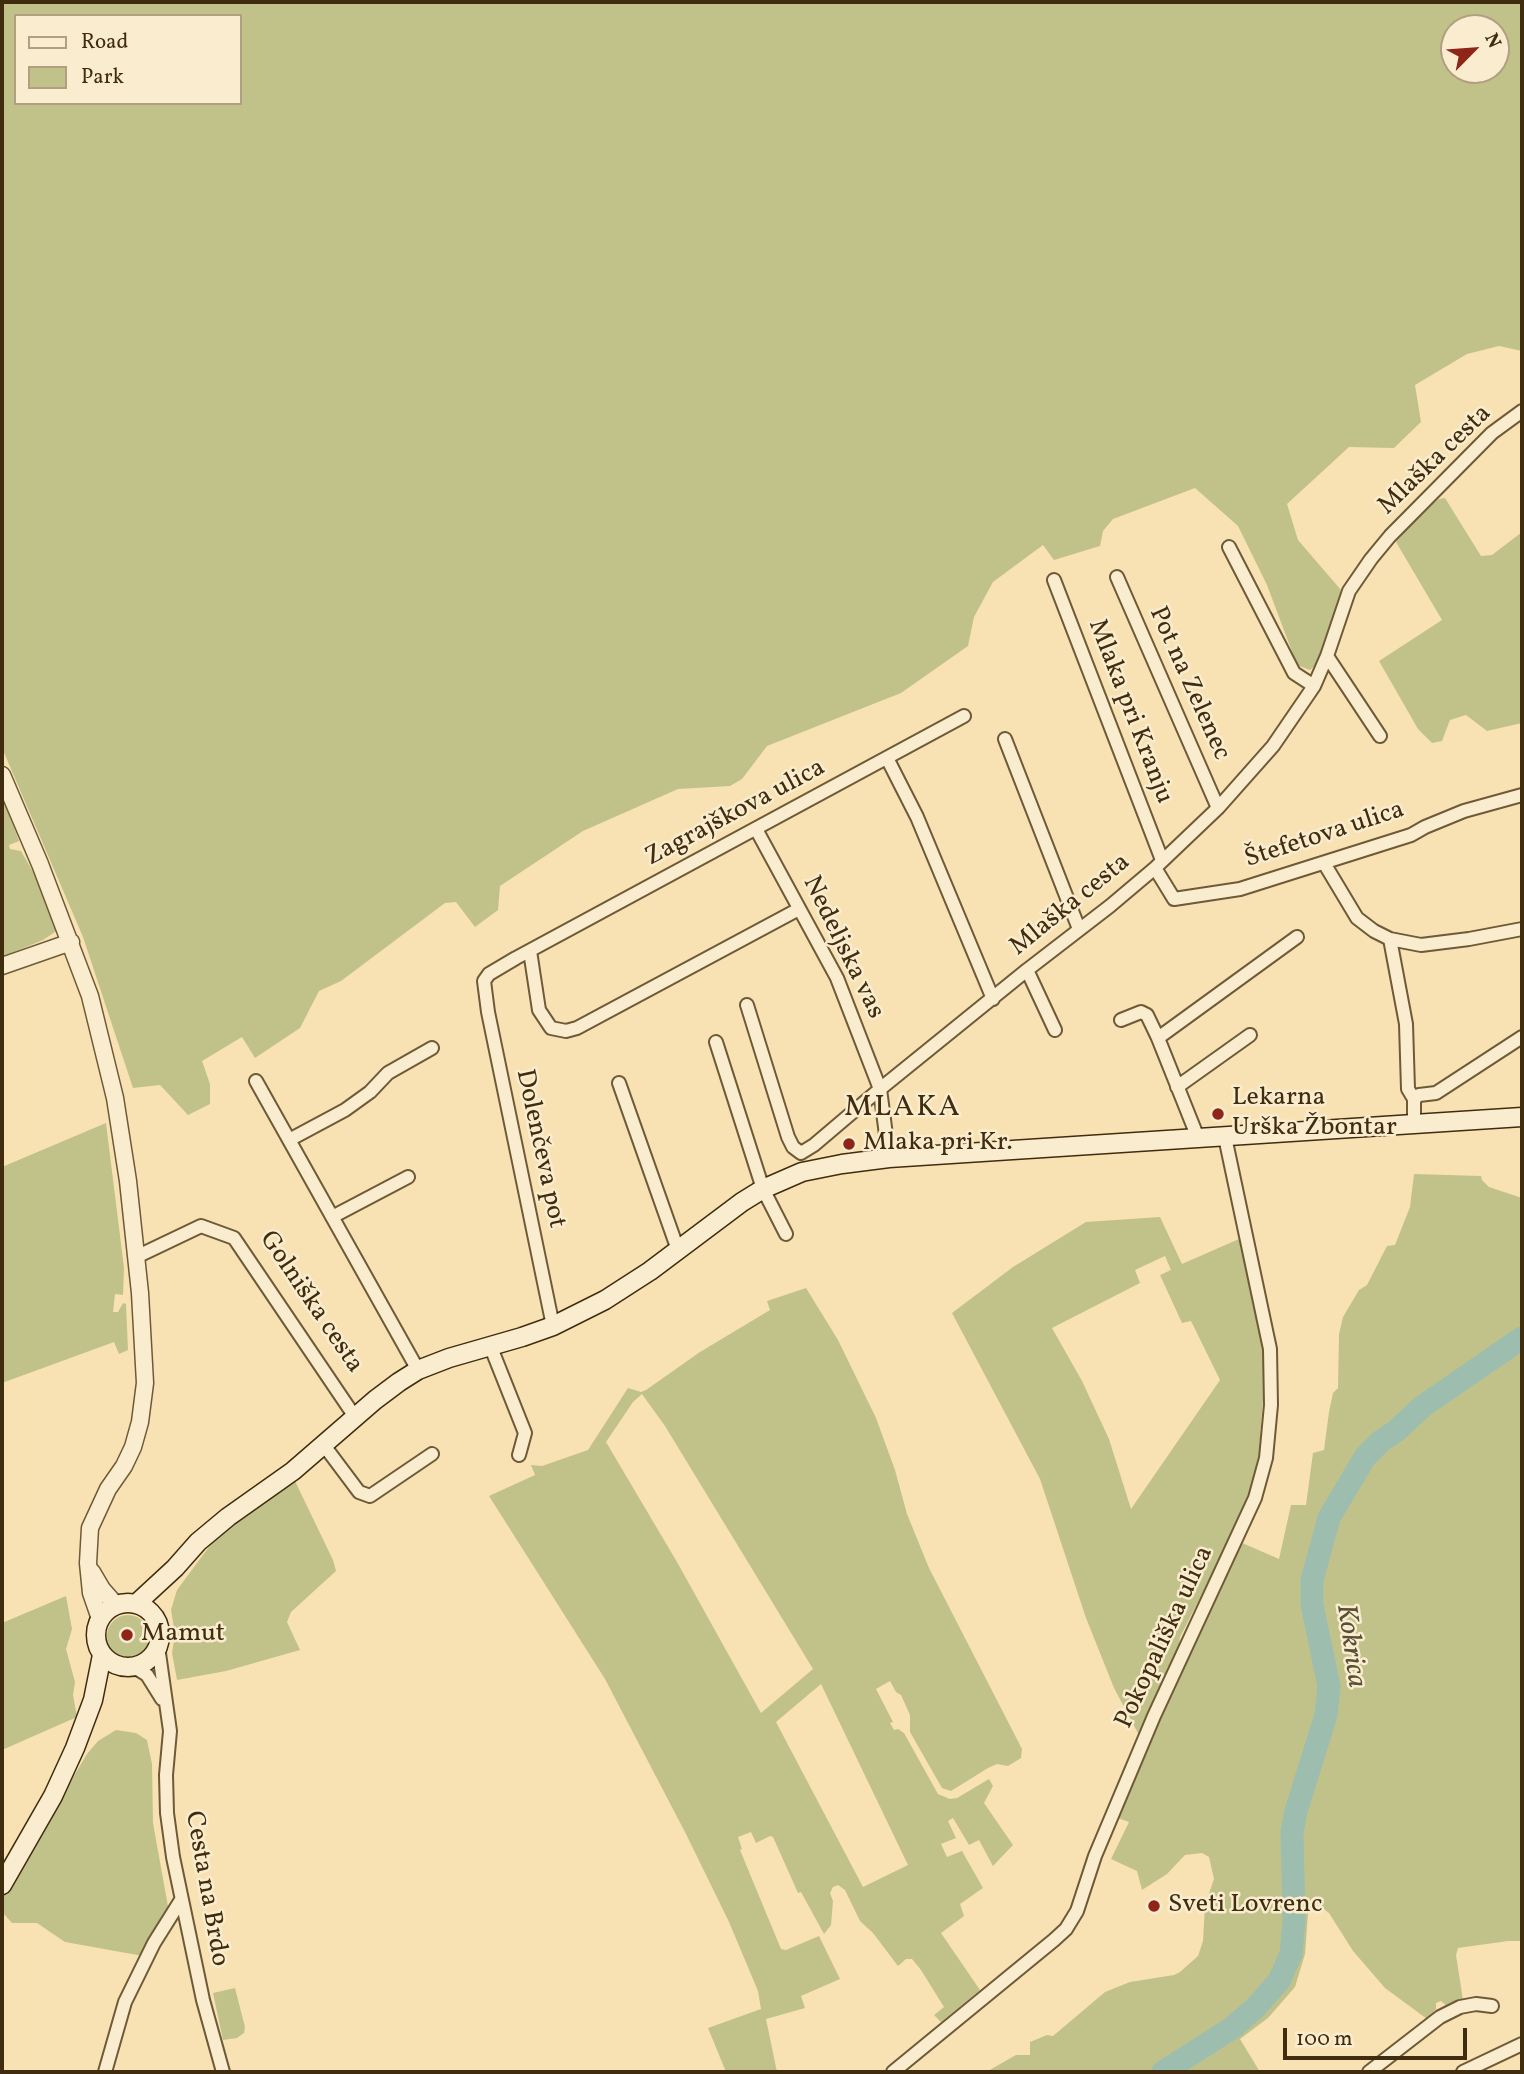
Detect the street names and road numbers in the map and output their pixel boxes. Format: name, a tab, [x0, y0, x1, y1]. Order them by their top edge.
street label: Mlaška cesta	[1373, 399, 1499, 523]
street label: Pot na Zelenec	[1140, 602, 1236, 766]
street label: Mlaka pri Kranju	[1079, 615, 1179, 809]
street label: Zagrajškova ulica	[641, 754, 831, 874]
street label: Štefetova ulica	[1241, 796, 1409, 876]
street label: Mlaška cesta	[1005, 848, 1137, 964]
street label: Nedeljska vas	[794, 872, 890, 1024]
street label: Dolenčeva pot	[507, 1067, 571, 1231]
street label: Golniška cesta	[251, 1226, 369, 1380]
street label: Pokopališka ulica	[1110, 1542, 1222, 1734]
street label: Cesta na Brdo	[176, 1809, 234, 1969]

